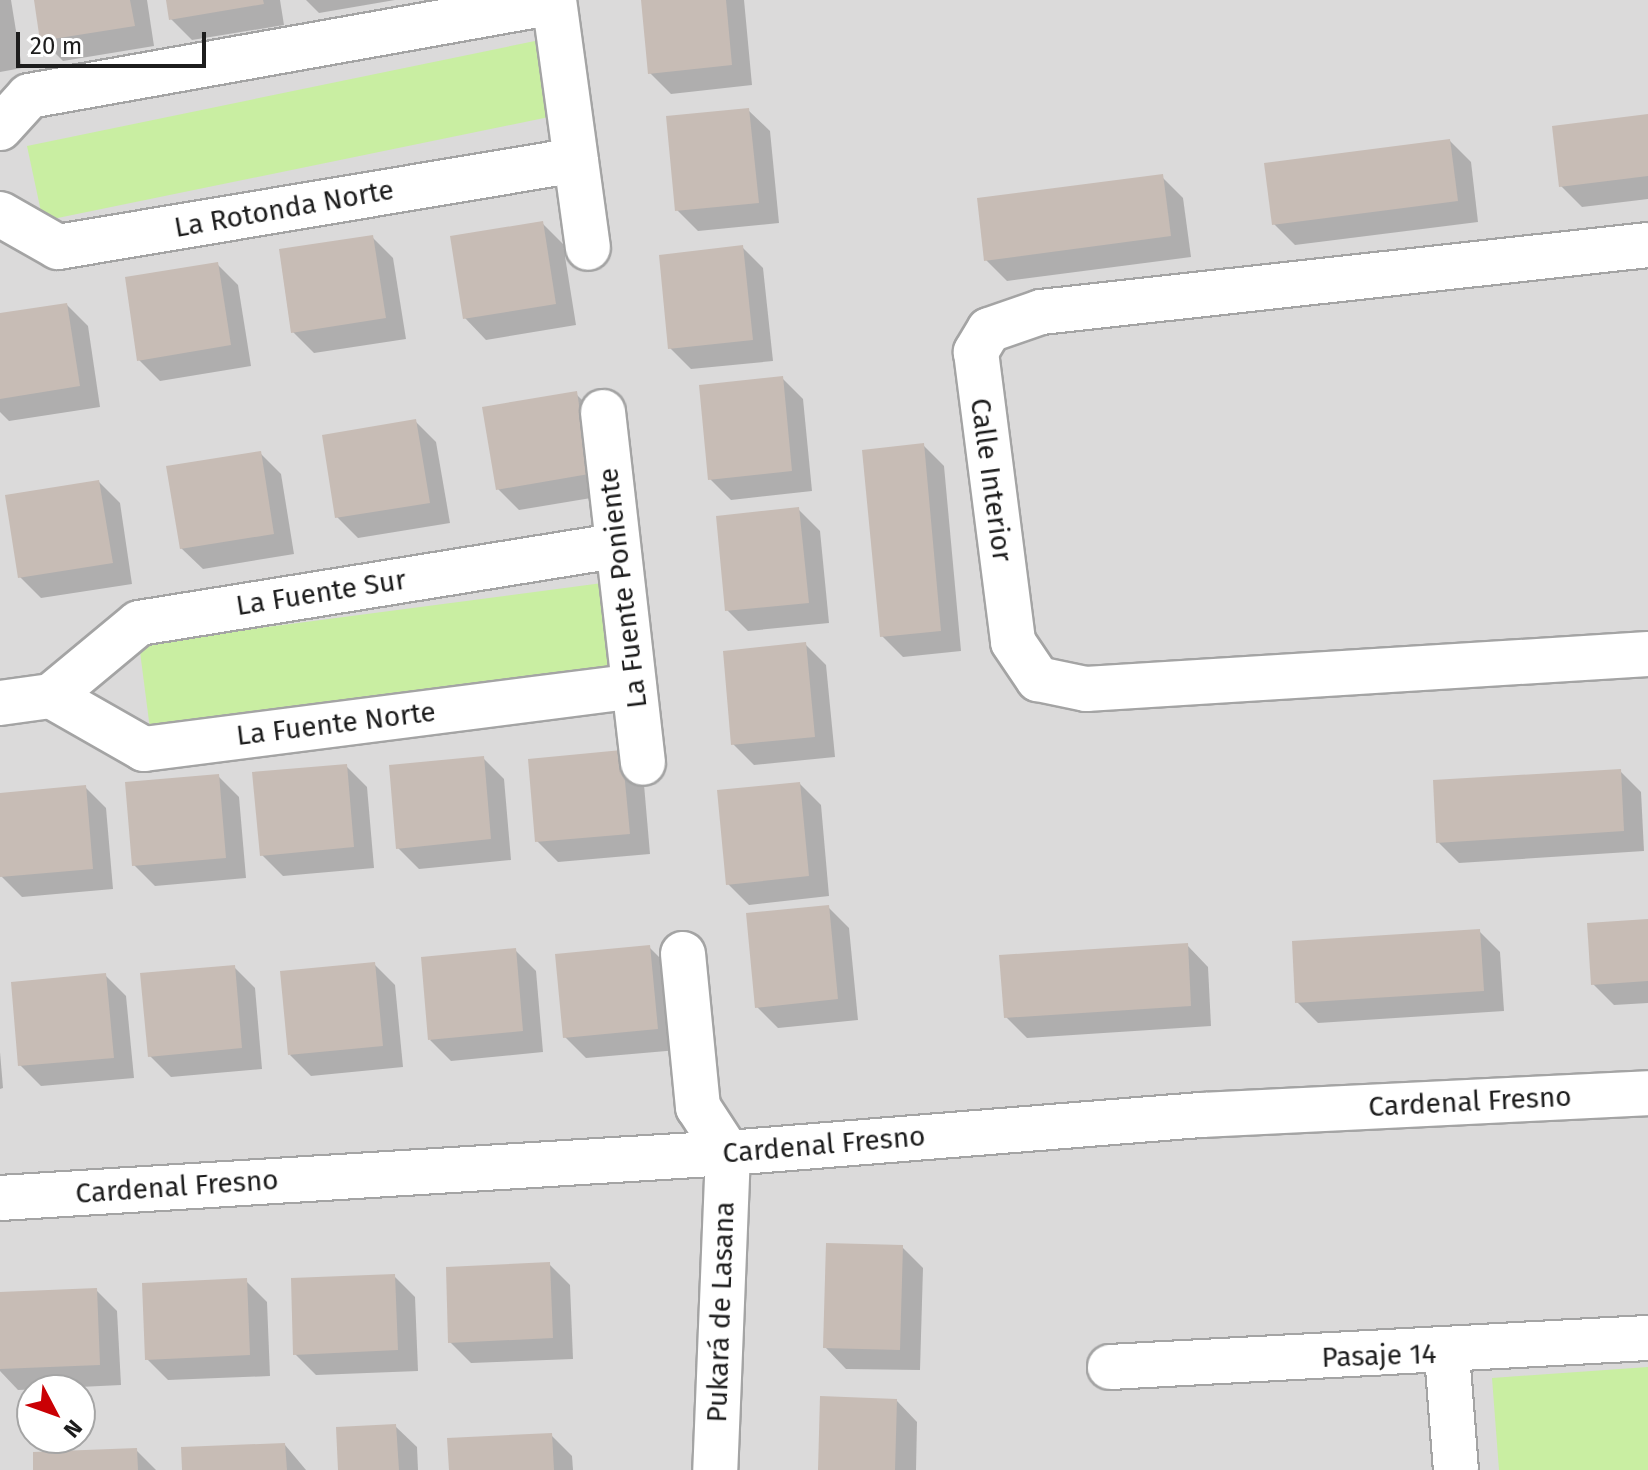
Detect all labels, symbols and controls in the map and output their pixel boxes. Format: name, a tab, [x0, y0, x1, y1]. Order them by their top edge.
scale bar	[20, 16, 210, 66]
text: 20 m	[30, 32, 82, 60]
street label: La Rotonda Norte	[172, 173, 396, 245]
street label: Calle Interior	[963, 396, 1019, 564]
street label: La Fuente Poniente	[592, 466, 654, 710]
street label: La Fuente Sur	[234, 563, 408, 623]
street label: La Fuente Norte	[234, 695, 438, 753]
street label: Cardenal Fresno	[1368, 1080, 1572, 1124]
street label: Cardenal Fresno	[721, 1119, 927, 1171]
street label: Cardenal Fresno	[74, 1163, 280, 1211]
street label: Pukará de Lasana	[700, 1201, 742, 1423]
street label: Pasaje 14	[1321, 1337, 1437, 1375]
north arrow	[16, 1374, 96, 1454]
text: N	[58, 1414, 88, 1443]

